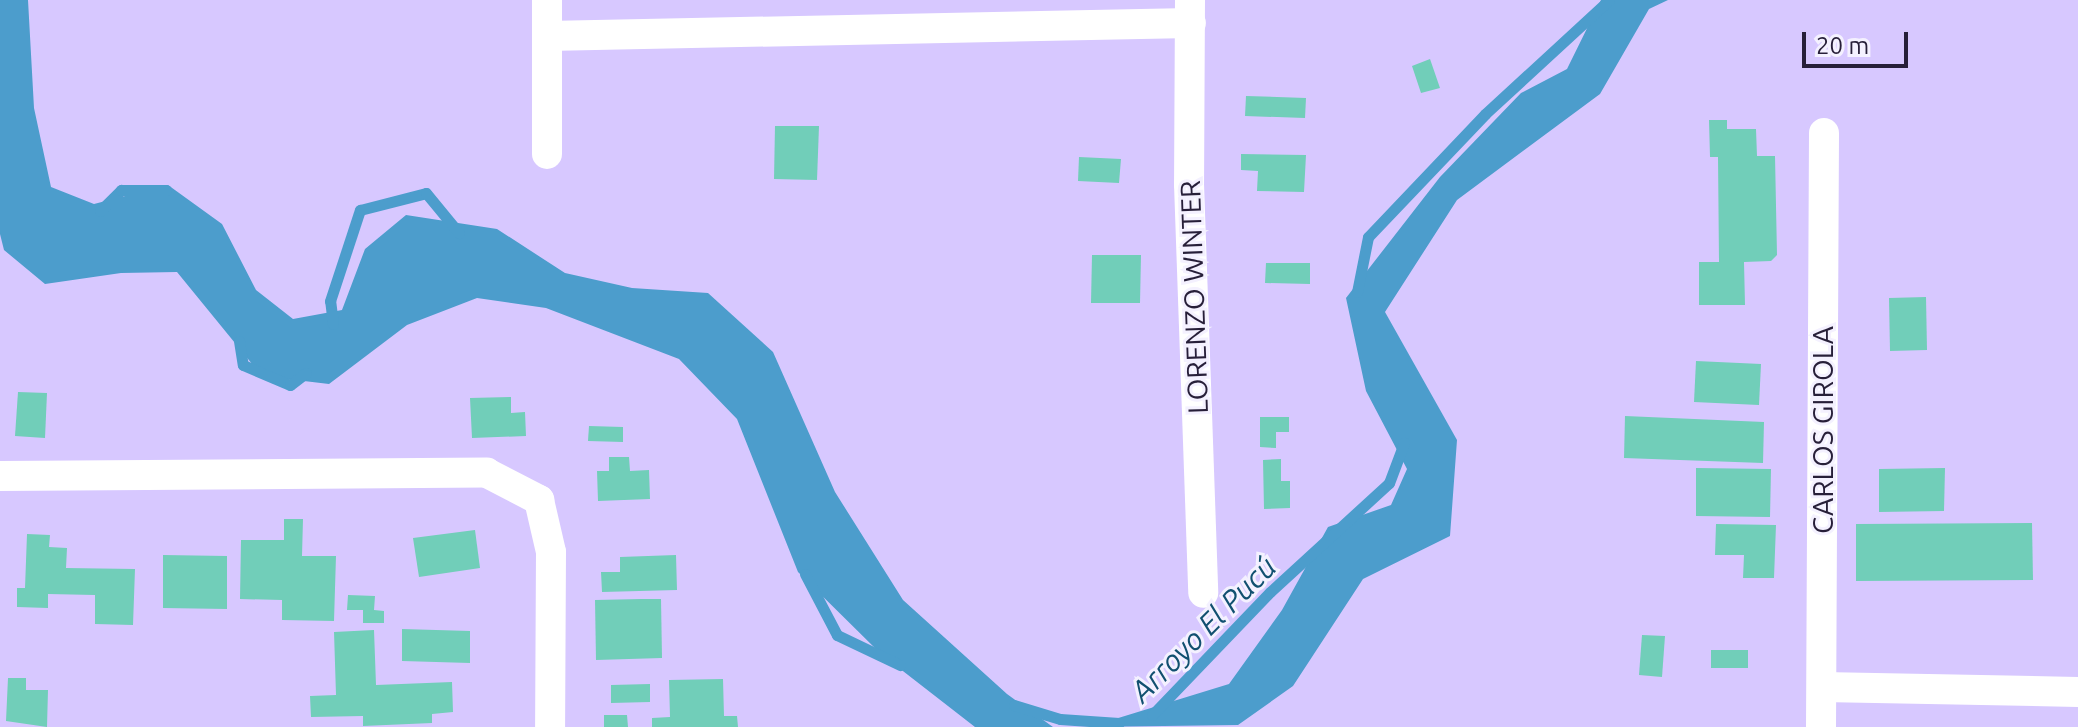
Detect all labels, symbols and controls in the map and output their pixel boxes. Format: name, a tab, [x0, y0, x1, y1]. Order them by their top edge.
scale bar	[1806, 16, 1912, 66]
text: 20 m	[1816, 32, 1869, 59]
street label: LORENZO WINTER	[1173, 180, 1215, 414]
street label: CARLOS GIROLA	[1806, 326, 1840, 534]
water label: Arroyo El Pucú	[1123, 549, 1283, 709]

